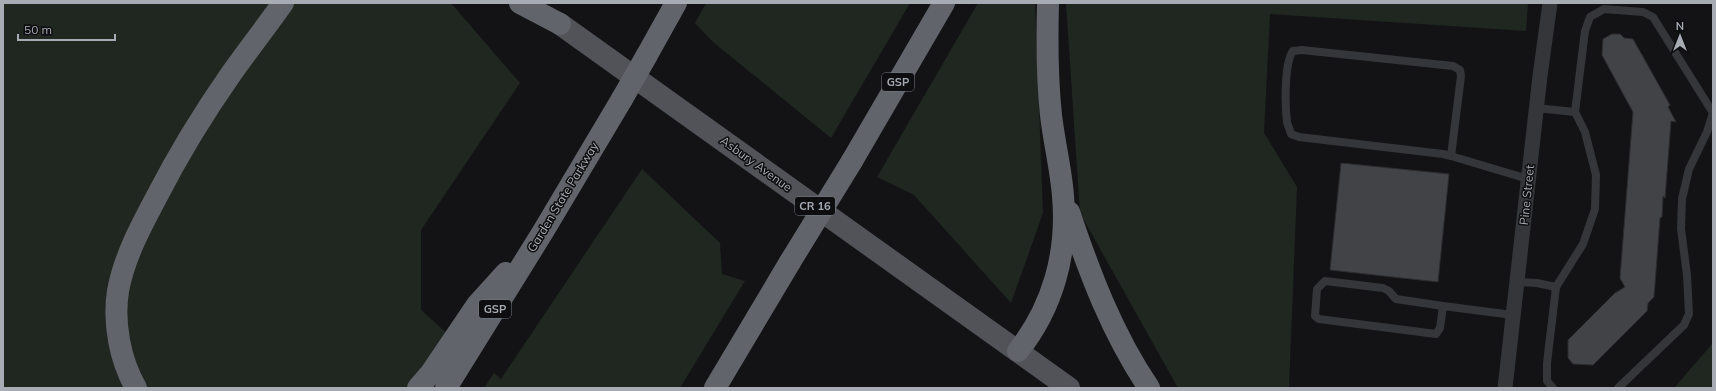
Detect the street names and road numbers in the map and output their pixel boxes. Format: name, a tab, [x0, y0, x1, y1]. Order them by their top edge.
road number: GSP	[882, 73, 914, 91]
street label: Asbury Avenue	[718, 133, 795, 195]
street label: Garden State Parkway	[524, 138, 602, 254]
street label: Pine Street	[1516, 164, 1537, 226]
road number: CR 16	[795, 197, 835, 215]
road number: GSP	[479, 300, 511, 318]

